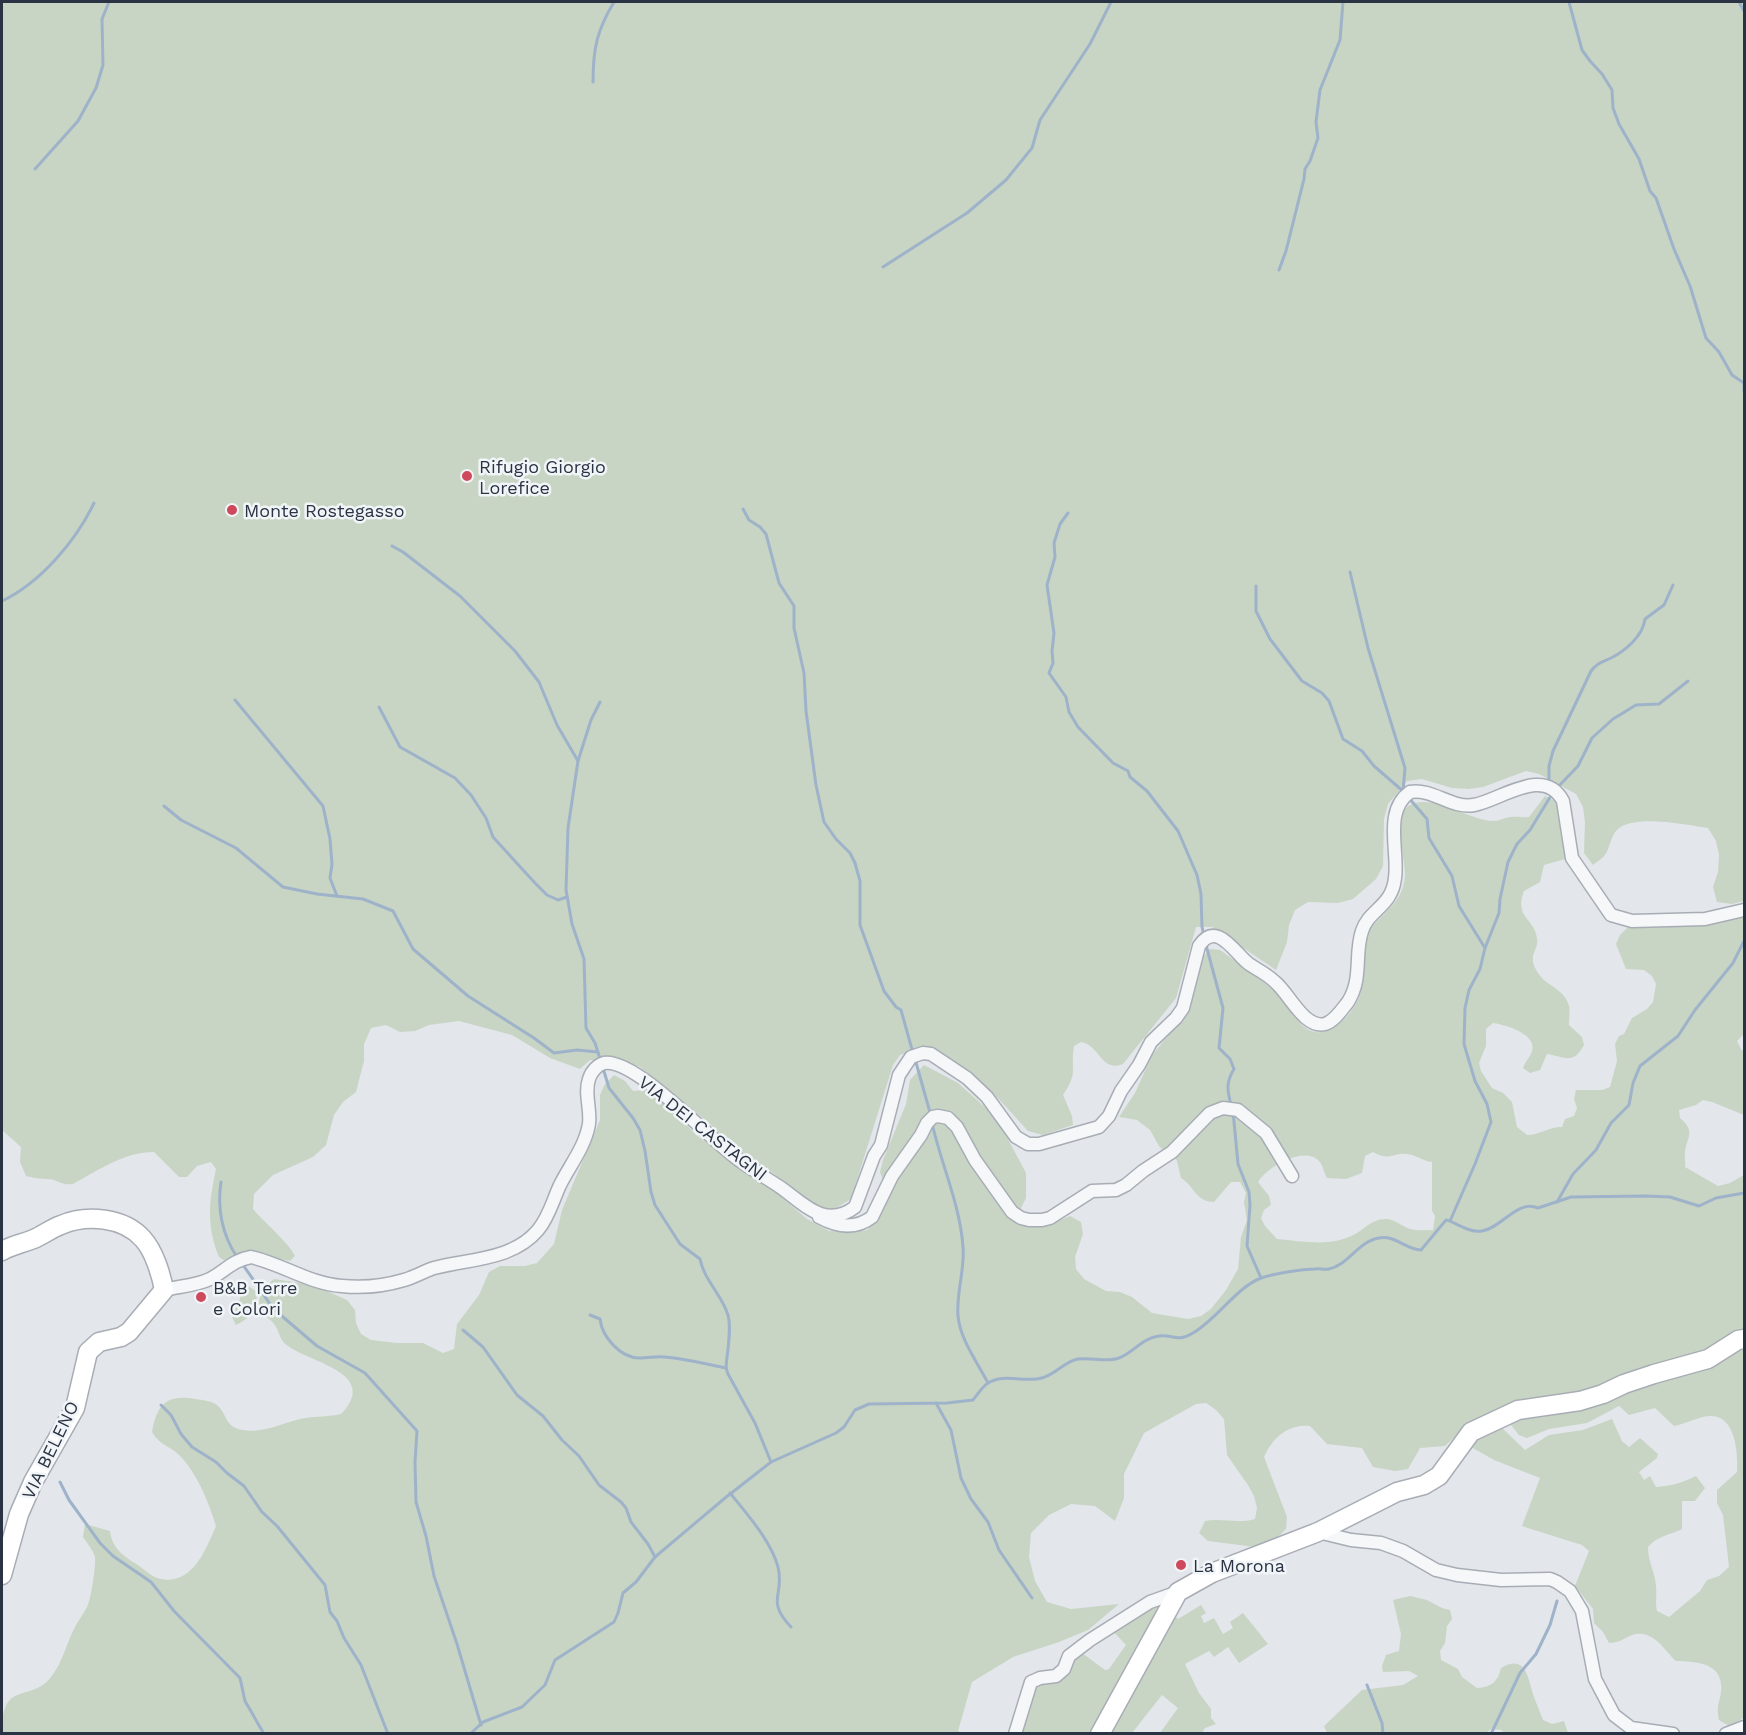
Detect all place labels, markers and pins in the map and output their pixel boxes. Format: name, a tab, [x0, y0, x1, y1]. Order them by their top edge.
place label: Rifugio Giorgio Lorefice	[479, 456, 606, 498]
marker: Rifugio Giorgio Lorefice	[460, 469, 474, 483]
place label: Monte Rostegasso	[244, 500, 405, 521]
marker: Monte Rostegasso	[225, 503, 239, 517]
place label: B&B Terre e Colori	[213, 1277, 297, 1319]
marker: B&B Terre e Colori	[194, 1290, 208, 1304]
place label: La Morona	[1193, 1555, 1285, 1576]
marker: La Morona	[1174, 1558, 1188, 1572]

